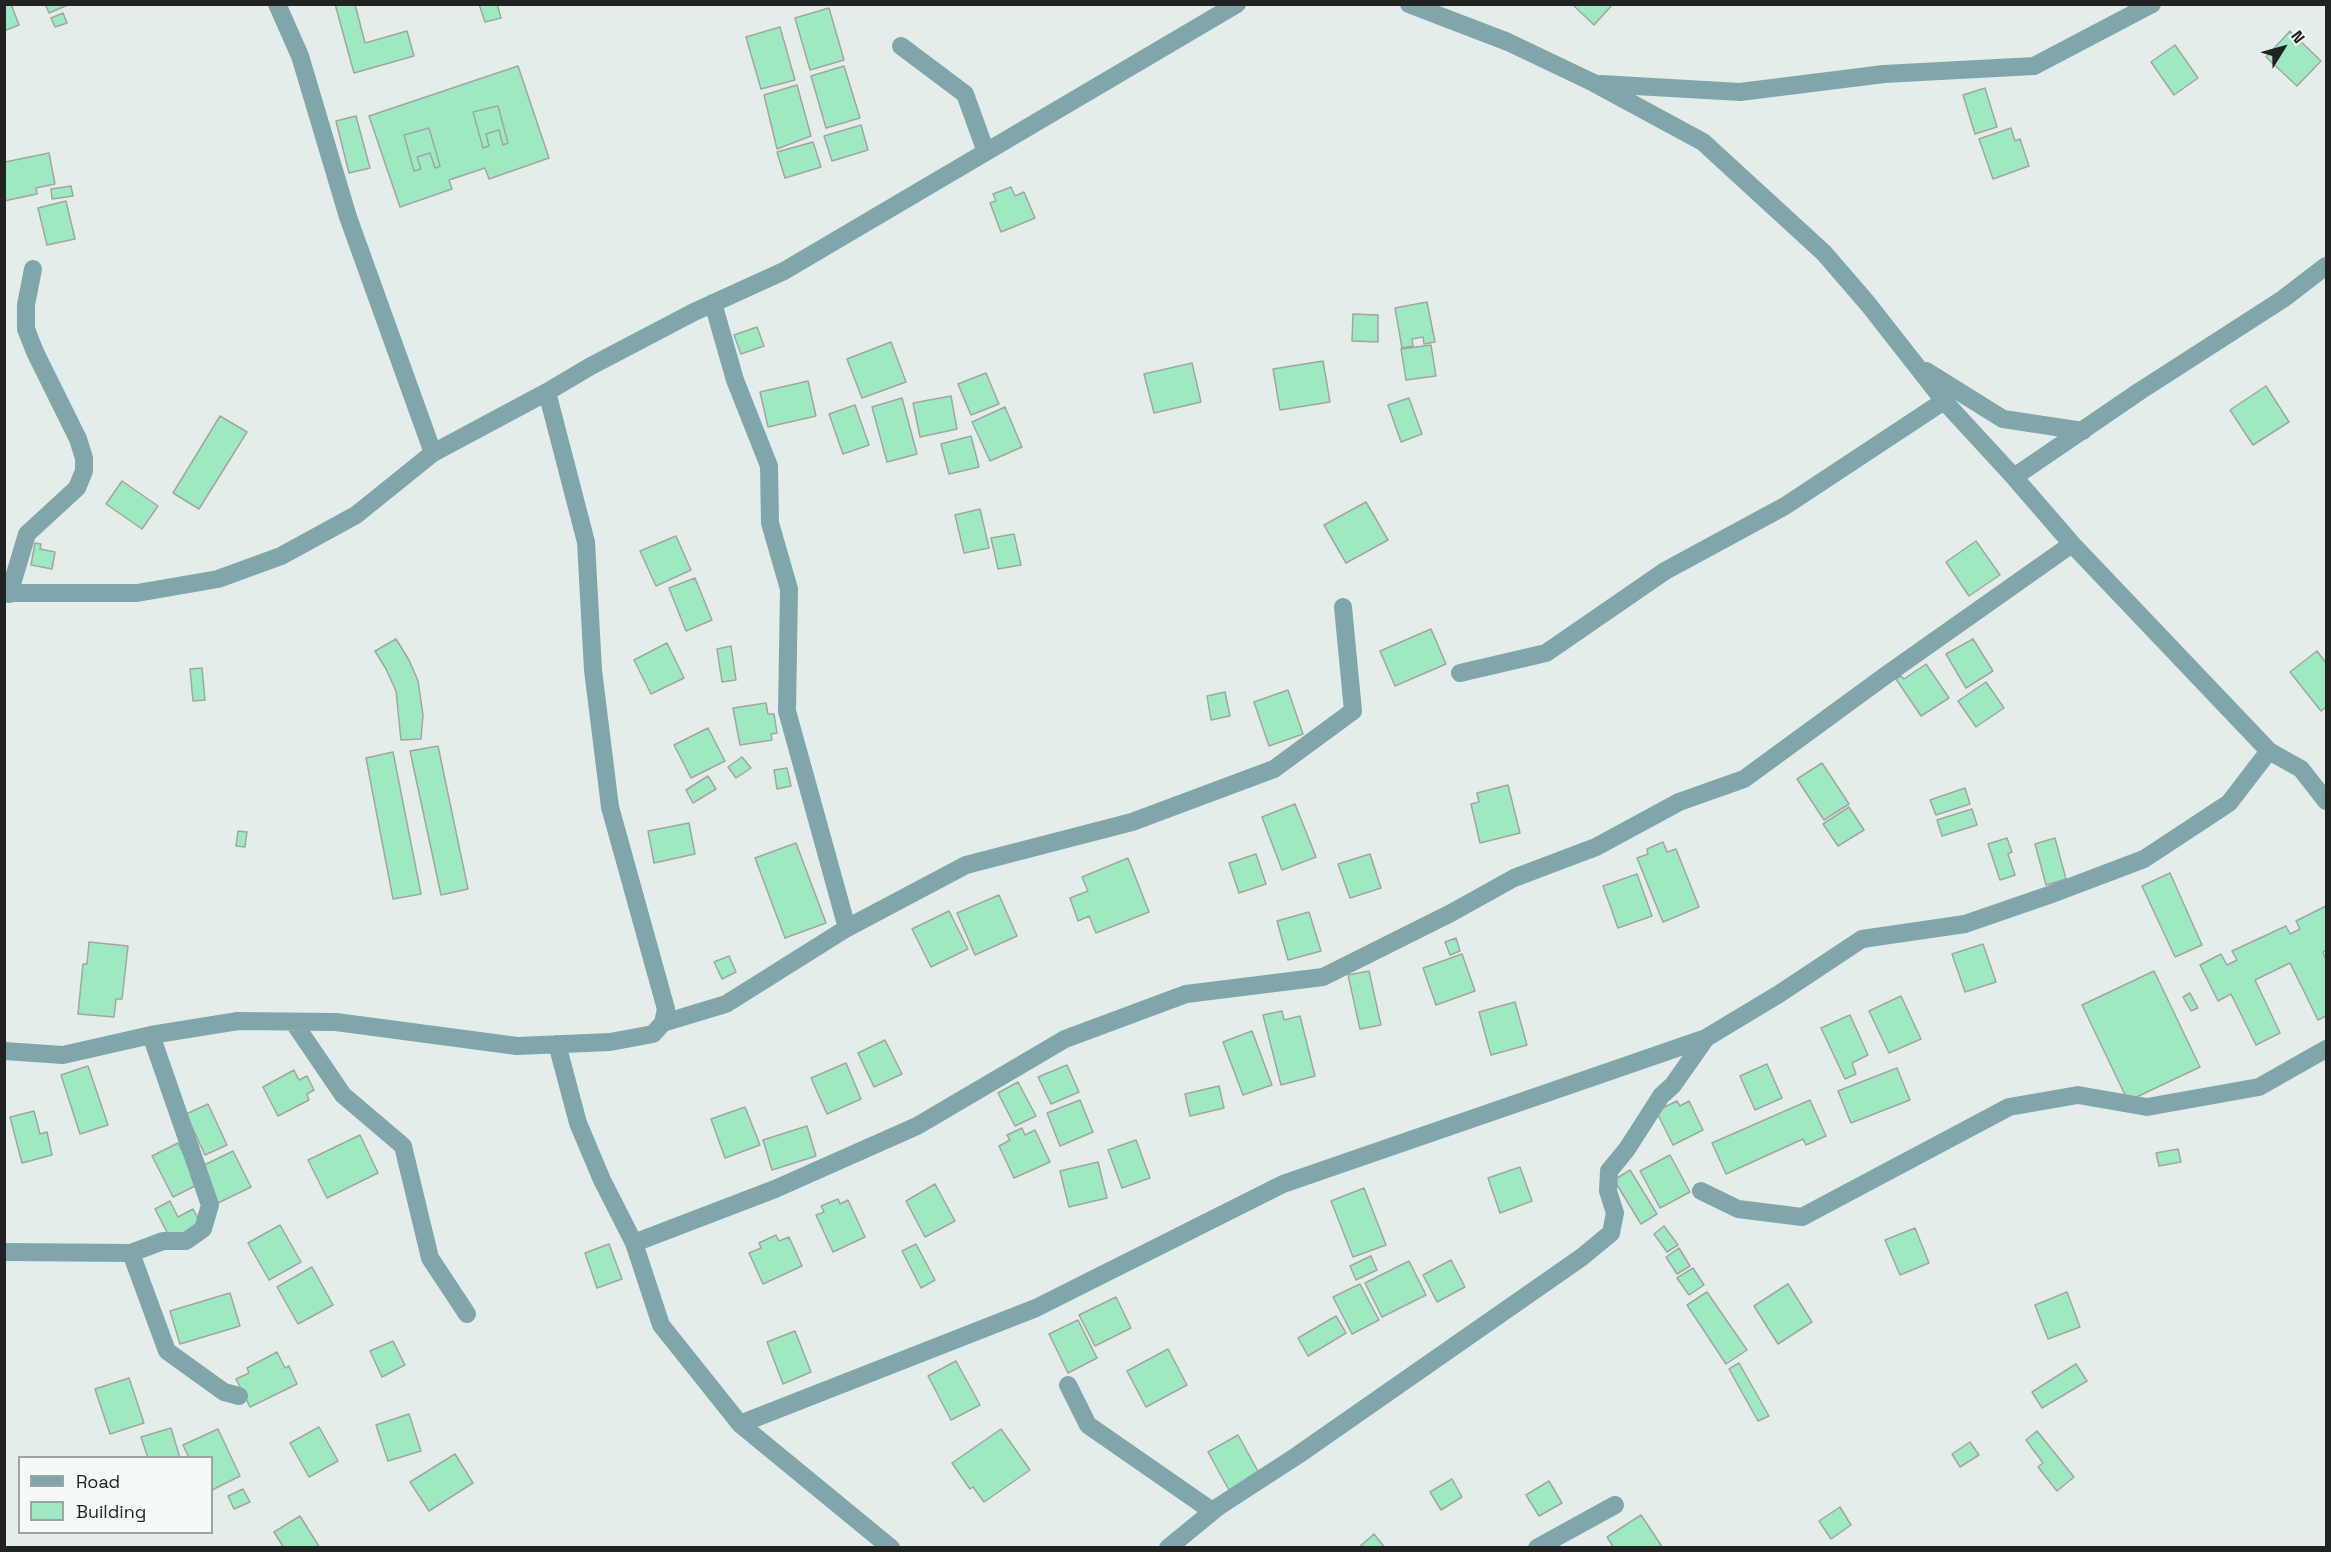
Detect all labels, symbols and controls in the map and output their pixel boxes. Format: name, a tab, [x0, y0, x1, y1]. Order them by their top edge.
north arrow	[2253, 18, 2313, 78]
text: N	[2286, 26, 2309, 47]
legend	[18, 1456, 213, 1534]
text: Road	[76, 1470, 120, 1493]
text: Building	[76, 1500, 146, 1523]

